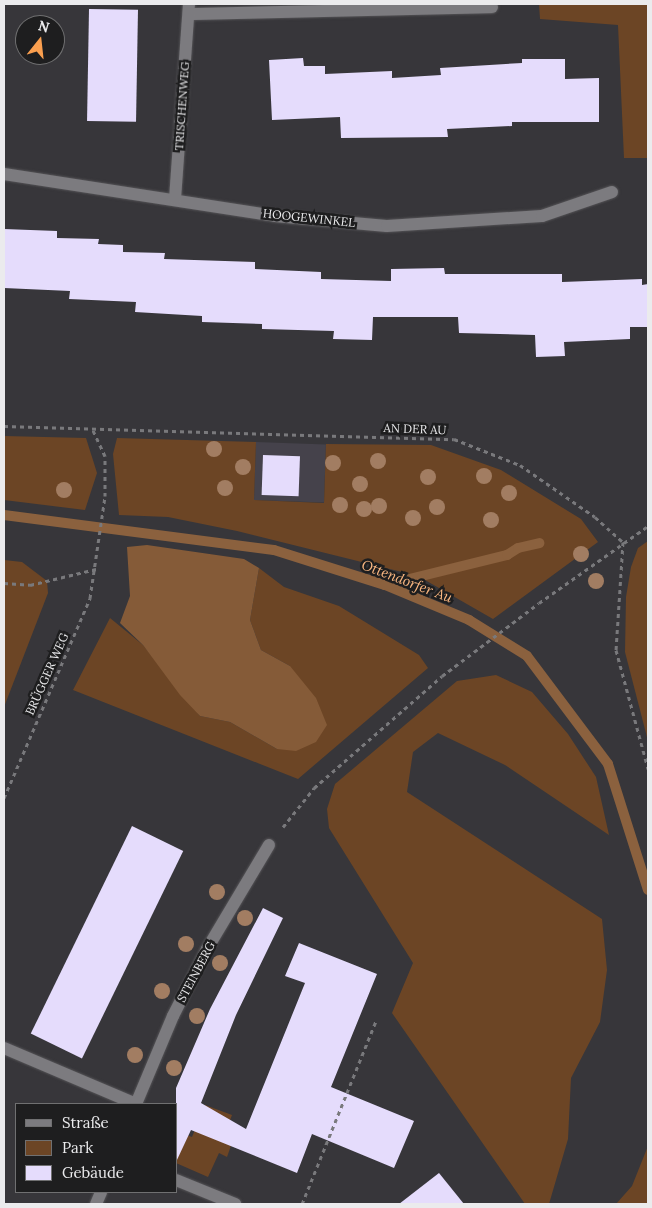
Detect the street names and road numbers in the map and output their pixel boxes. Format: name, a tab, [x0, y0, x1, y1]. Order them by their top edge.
street label: TRISCHENWEG	[172, 61, 192, 151]
street label: HOOGEWINKEL	[262, 206, 356, 230]
street label: AN DER AU	[383, 421, 447, 437]
street label: BRÜGGER WEG	[22, 631, 72, 717]
street label: STEINBERG	[174, 939, 218, 1005]

